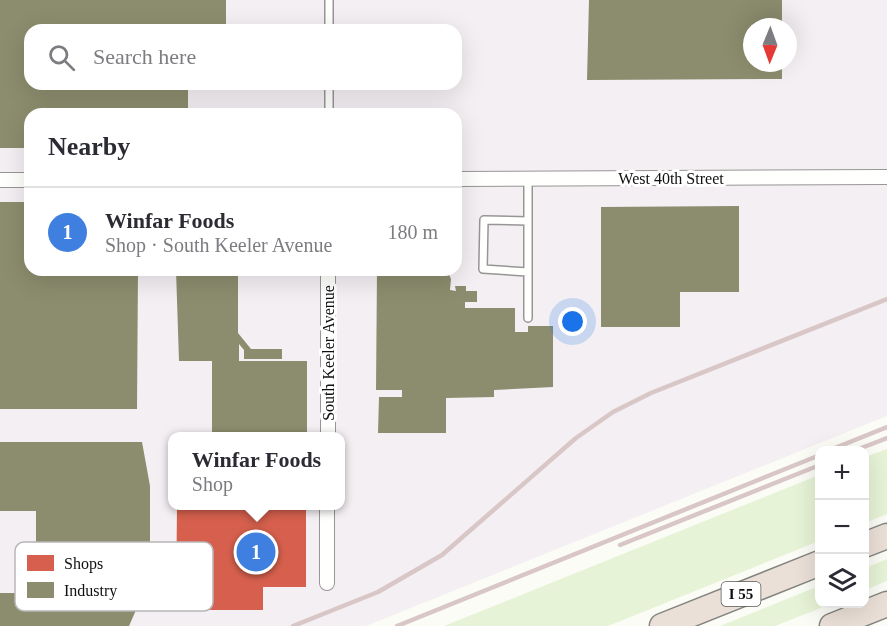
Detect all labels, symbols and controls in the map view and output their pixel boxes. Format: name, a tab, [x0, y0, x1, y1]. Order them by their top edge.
north arrow	[743, 18, 797, 72]
search box	[24, 24, 462, 90]
icon: search	[45, 41, 78, 74]
text: Search here	[93, 44, 196, 69]
text: Nearby	[48, 132, 130, 161]
street label: West 40th Street	[618, 170, 724, 187]
text: Winfar Foods	[105, 208, 234, 233]
text: 1	[63, 221, 73, 243]
text: 180 m	[387, 221, 438, 243]
text: Shop · South Keeler Avenue	[105, 234, 332, 256]
street label: South Keeler Avenue	[320, 285, 337, 421]
your location	[558, 307, 587, 336]
popup	[168, 432, 345, 510]
map controls	[815, 446, 869, 608]
button: +	[815, 446, 869, 500]
text: Winfar Foods	[192, 447, 321, 472]
text: Shop	[192, 473, 233, 495]
button: −	[815, 500, 869, 554]
pin: 1	[236, 530, 276, 574]
legend	[15, 542, 213, 611]
button: layers	[815, 554, 869, 608]
text: Shops	[64, 555, 103, 573]
text: Industry	[64, 582, 117, 600]
road number: I 55	[722, 582, 760, 606]

